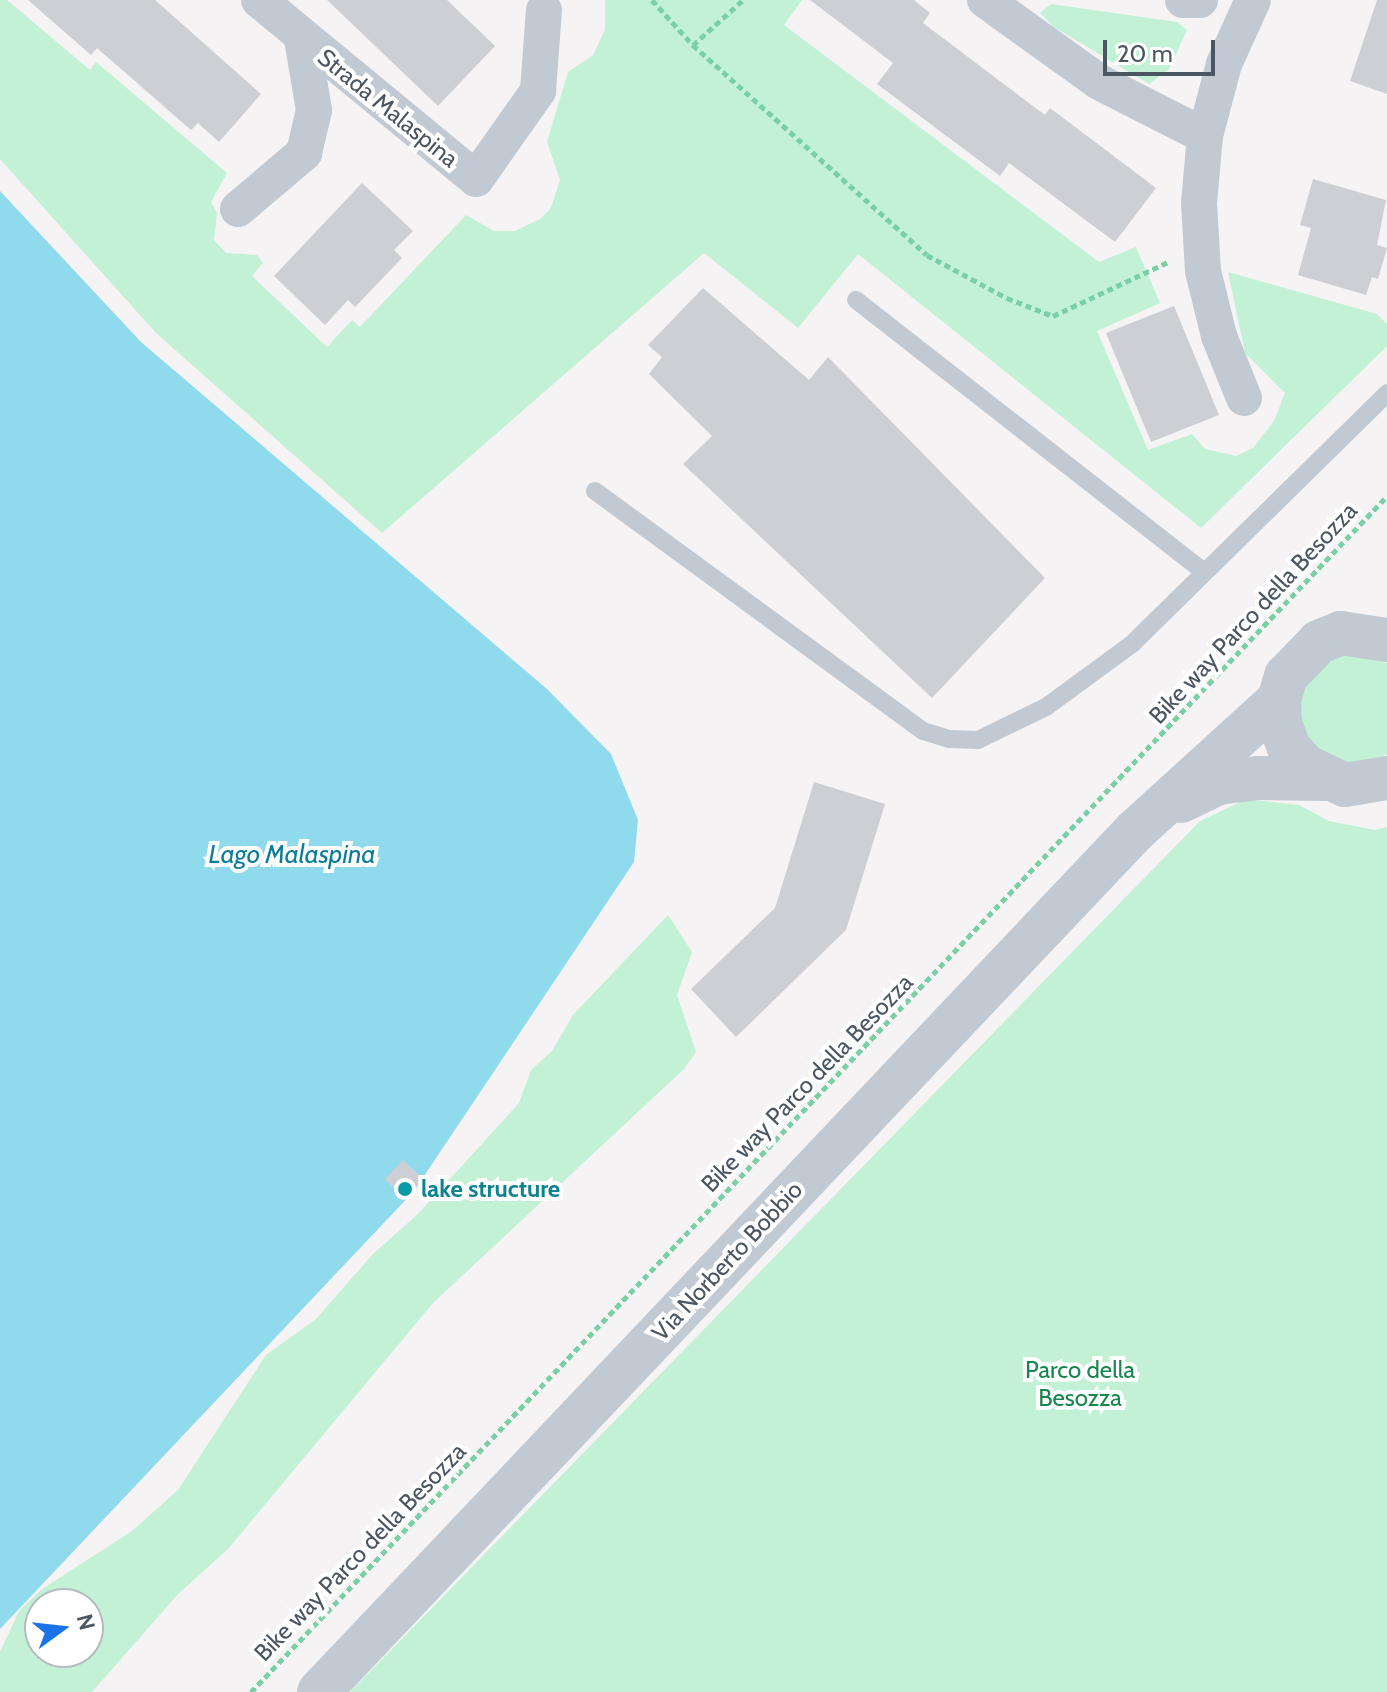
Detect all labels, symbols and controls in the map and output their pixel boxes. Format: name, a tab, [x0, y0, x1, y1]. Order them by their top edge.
scale bar	[1107, 24, 1219, 74]
text: 20 m	[1117, 39, 1173, 68]
street label: Strada Malaspina	[312, 43, 464, 173]
street label: Bike way Parco della Besozza	[1143, 496, 1363, 730]
water label: Lago Malaspina	[209, 839, 375, 871]
street label: Bike way Parco della Besozza	[695, 968, 919, 1198]
place label: lake structure	[421, 1175, 560, 1203]
street label: Via Norberto Bobbio	[646, 1175, 808, 1347]
marker: lake structure	[396, 1180, 414, 1198]
park label: Parco della Besozza	[1025, 1356, 1135, 1412]
street label: Bike way Parco della Besozza	[248, 1437, 472, 1667]
north arrow	[24, 1588, 104, 1668]
text: N	[71, 1611, 101, 1633]

